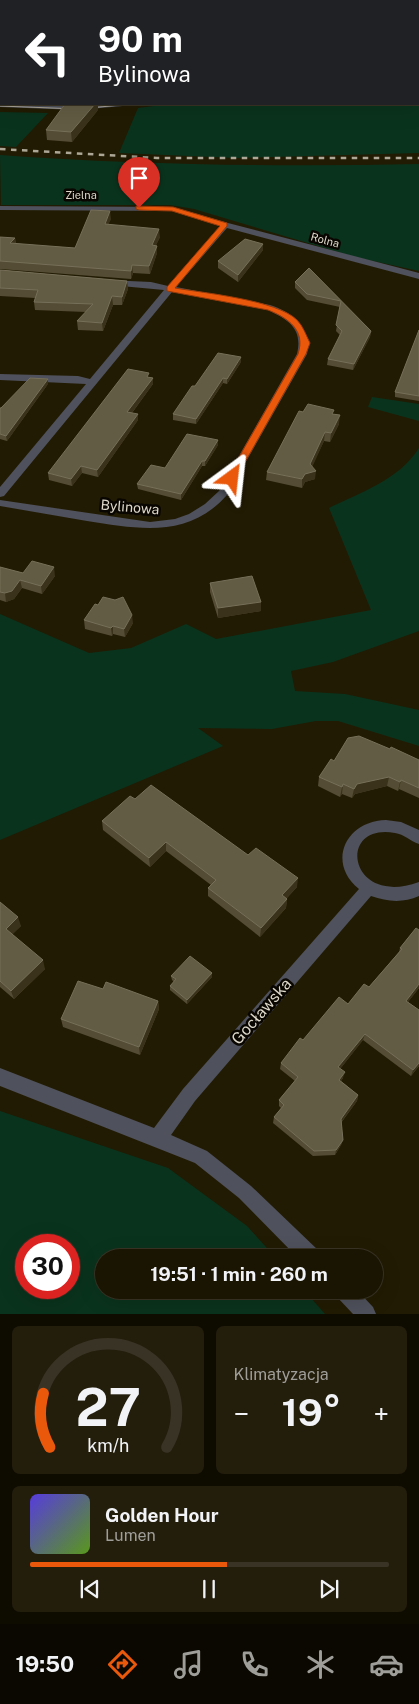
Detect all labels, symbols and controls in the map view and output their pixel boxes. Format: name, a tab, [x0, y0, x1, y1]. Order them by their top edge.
text: 90 m	[98, 19, 183, 60]
icon: left	[15, 20, 80, 85]
text: Bylinowa	[98, 61, 191, 87]
pin	[118, 157, 160, 208]
icon: arrive	[125, 164, 153, 192]
street label: Zielna	[65, 189, 97, 201]
street label: Rolna	[309, 230, 341, 250]
position arrow	[205, 451, 257, 503]
street label: Bylinowa	[100, 496, 160, 518]
street label: Gocławska	[228, 974, 295, 1048]
speed limit sign: 30	[15, 1234, 80, 1299]
text: 19:51 · 1 min · 260 m	[150, 1263, 328, 1285]
text: Klimatyzacja	[234, 1365, 329, 1384]
text: 27	[75, 1377, 141, 1438]
text: 19°	[282, 1390, 341, 1435]
text: −	[234, 1397, 249, 1430]
text: +	[373, 1397, 389, 1430]
text: km/h	[87, 1435, 129, 1456]
text: Golden Hour	[105, 1504, 219, 1526]
text: Lumen	[105, 1526, 156, 1545]
icon: previous	[76, 1575, 104, 1603]
icon: pause	[195, 1575, 223, 1603]
icon: next	[315, 1575, 343, 1603]
icon: directions	[105, 1647, 140, 1682]
icon: music	[171, 1647, 206, 1682]
icon: phone	[237, 1647, 272, 1682]
icon: climate	[303, 1647, 338, 1682]
icon: car	[369, 1647, 404, 1682]
text: 19:50	[15, 1651, 74, 1677]

